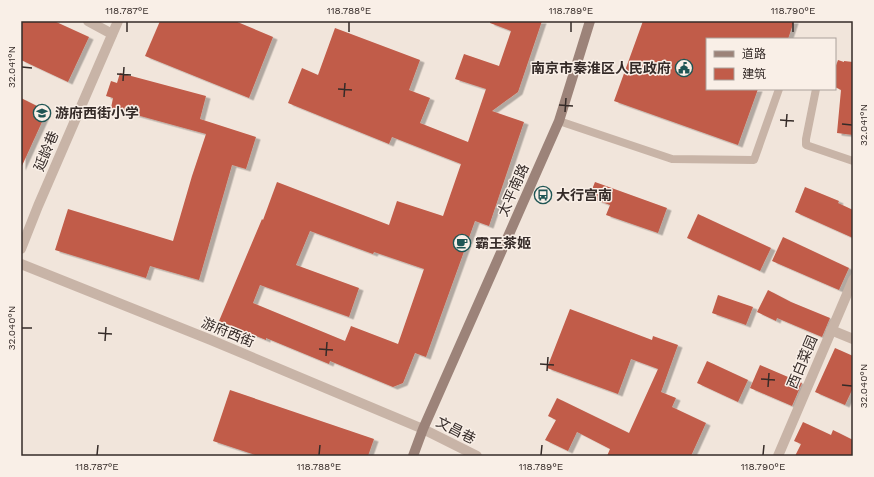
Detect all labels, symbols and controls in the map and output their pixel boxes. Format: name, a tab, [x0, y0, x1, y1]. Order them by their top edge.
text: 118.787°E	[105, 5, 149, 16]
text: 118.788°E	[327, 5, 371, 16]
text: 118.789°E	[549, 5, 593, 16]
text: 118.790°E	[771, 5, 815, 16]
legend	[706, 38, 836, 90]
text: 32.041°N	[6, 46, 17, 88]
text: 道路	[742, 47, 766, 61]
public building icon: 南京市秦淮区人民政府	[674, 58, 694, 78]
place label: 南京市秦淮区人民政府	[531, 60, 671, 76]
text: 建筑	[742, 67, 766, 81]
school or university icon: 游府西街小学	[32, 103, 52, 123]
text: 32.041°N	[858, 104, 869, 146]
place label: 游府西街小学	[55, 105, 139, 121]
street label: 延龄巷	[30, 129, 62, 173]
street label: 太平南路	[494, 161, 532, 219]
bus stop icon: 大行宫南	[533, 185, 553, 205]
place label: 大行宫南	[556, 187, 612, 203]
cafe icon: 霸王茶姬	[452, 233, 472, 253]
place label: 霸王茶姬	[475, 235, 531, 251]
text: 32.040°N	[6, 306, 17, 350]
street label: 游府西街	[199, 314, 257, 350]
street label: 西白菜园	[784, 333, 820, 391]
text: 32.040°N	[858, 364, 869, 408]
street label: 文昌巷	[434, 413, 478, 447]
text: 118.787°E	[75, 461, 119, 472]
text: 118.788°E	[297, 461, 341, 472]
text: 118.789°E	[519, 461, 563, 472]
text: 118.790°E	[741, 461, 785, 472]

